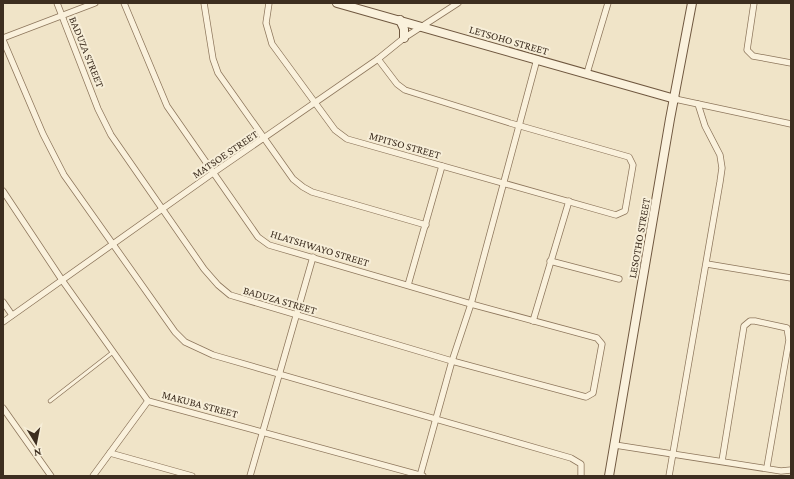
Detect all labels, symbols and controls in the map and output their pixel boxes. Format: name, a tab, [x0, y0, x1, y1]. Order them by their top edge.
street label: BADUZA STREET	[67, 15, 107, 89]
street label: LETSOHO STREET	[468, 23, 550, 57]
street label: MATSOE STREET	[190, 128, 260, 180]
street label: MPITSO STREET	[368, 129, 442, 161]
street label: LESOTHO STREET	[626, 197, 652, 279]
street label: HLATSHWAYO STREET	[269, 227, 371, 269]
street label: BADUZA STREET	[242, 284, 318, 316]
street label: MAKUBA STREET	[161, 388, 239, 420]
north arrow	[16, 423, 56, 463]
text: N	[33, 446, 42, 459]

